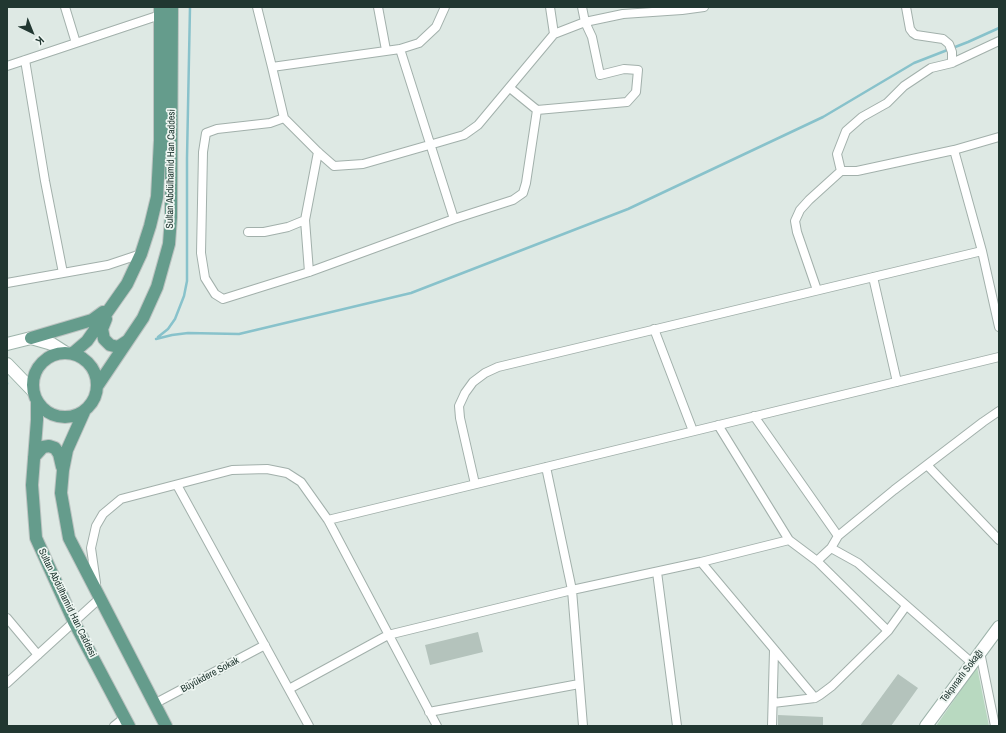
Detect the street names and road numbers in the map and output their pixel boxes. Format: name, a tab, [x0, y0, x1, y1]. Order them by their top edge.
street label: Sultan Abdülhamid Han Caddesi	[164, 109, 178, 229]
street label: Sultan Abdülhamid Han Caddesi	[35, 547, 99, 659]
street label: Tekpınarlı Sokağı	[938, 647, 986, 705]
street label: Büyükdere Sokak	[179, 655, 241, 695]

